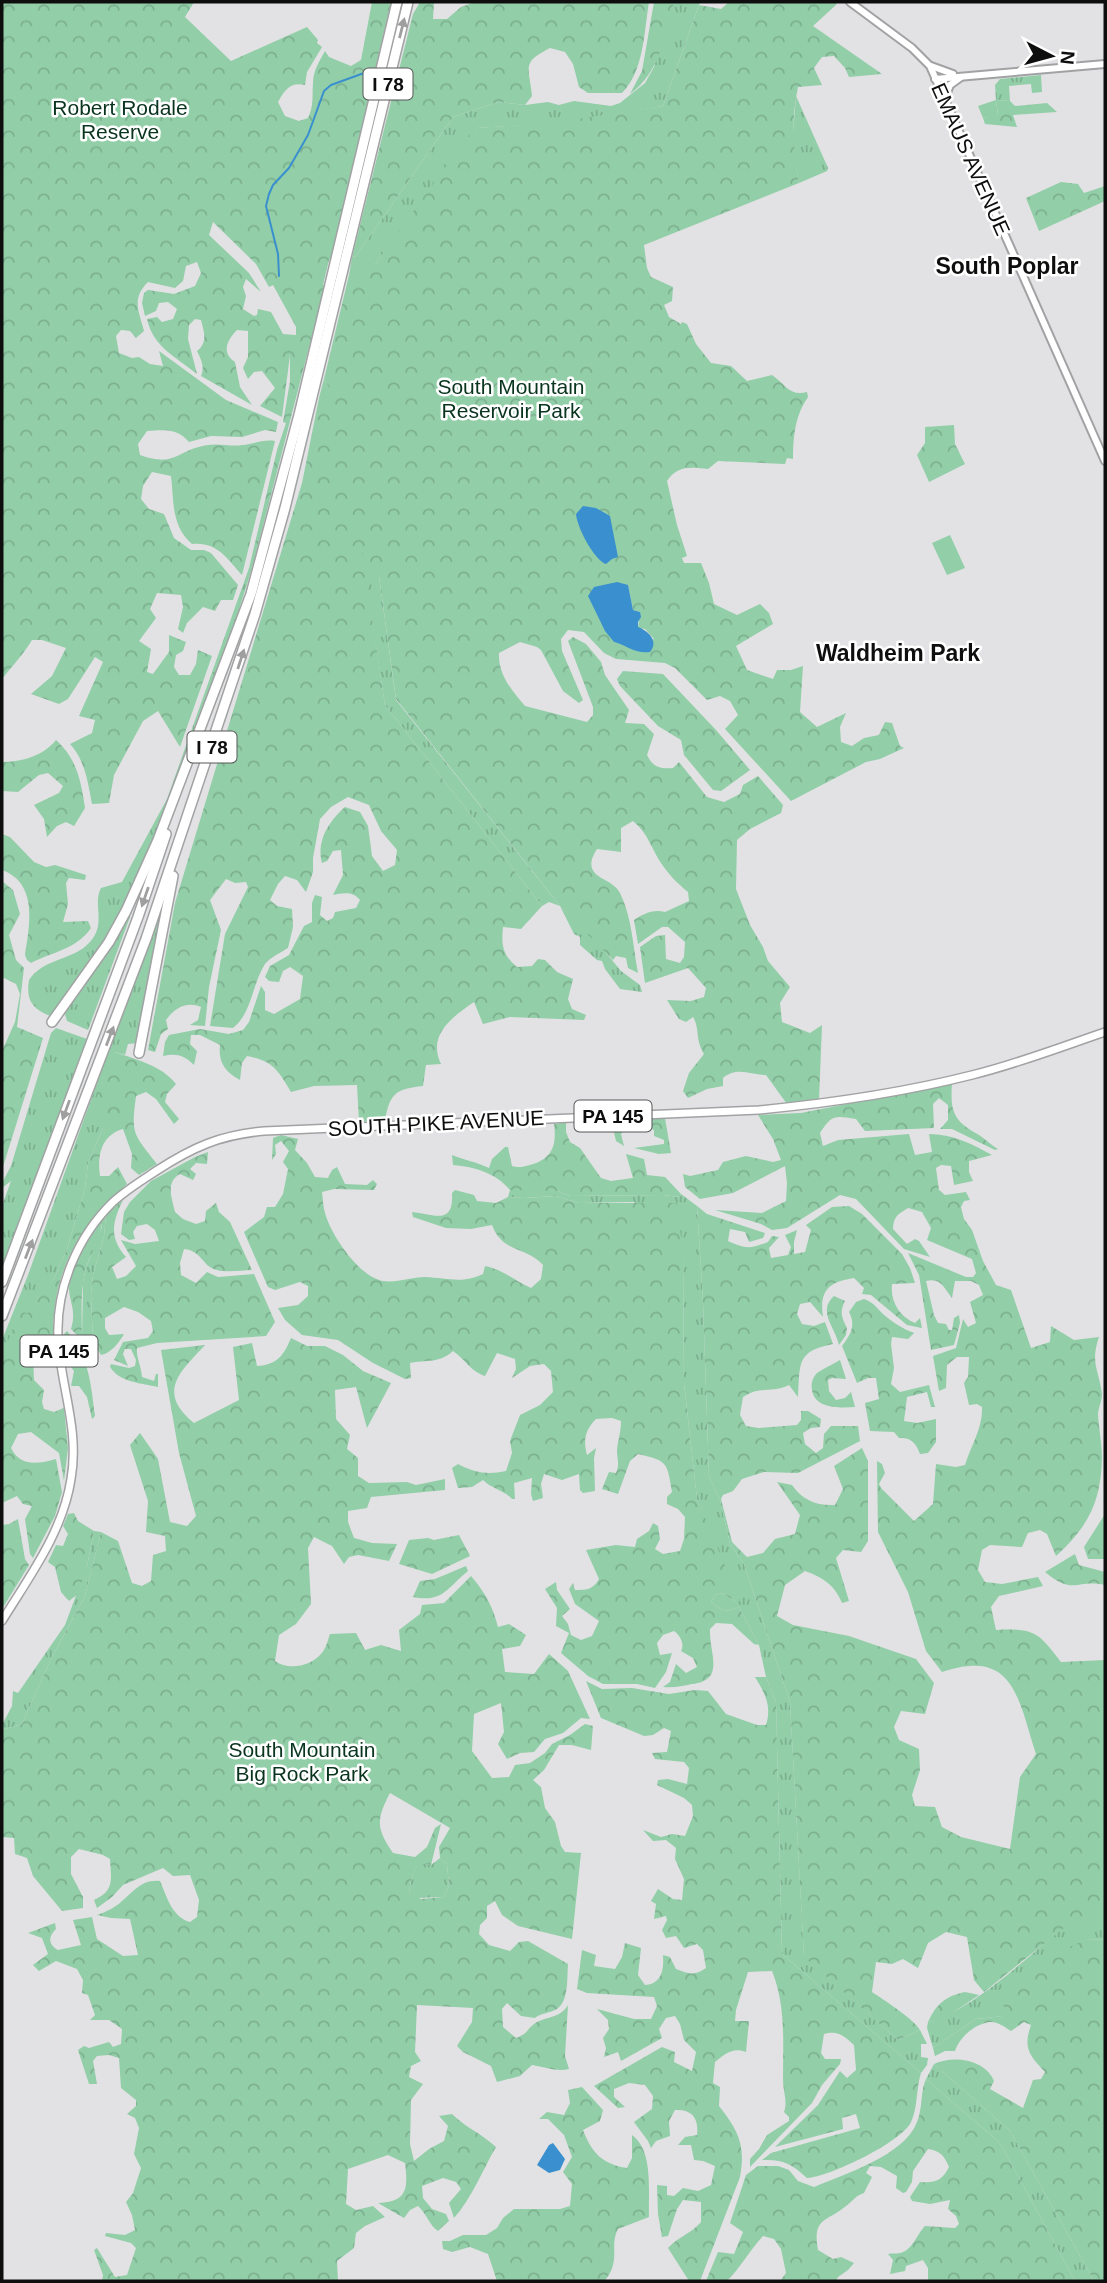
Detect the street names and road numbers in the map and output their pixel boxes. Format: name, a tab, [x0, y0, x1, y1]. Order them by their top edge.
road number: I 78	[364, 68, 412, 100]
street label: EMAUS AVENUE	[927, 79, 1015, 239]
road number: I 78	[188, 732, 236, 762]
road number: PA 145	[574, 1100, 652, 1132]
street label: SOUTH PIKE AVENUE	[327, 1106, 545, 1140]
road number: PA 145	[20, 1336, 98, 1366]

